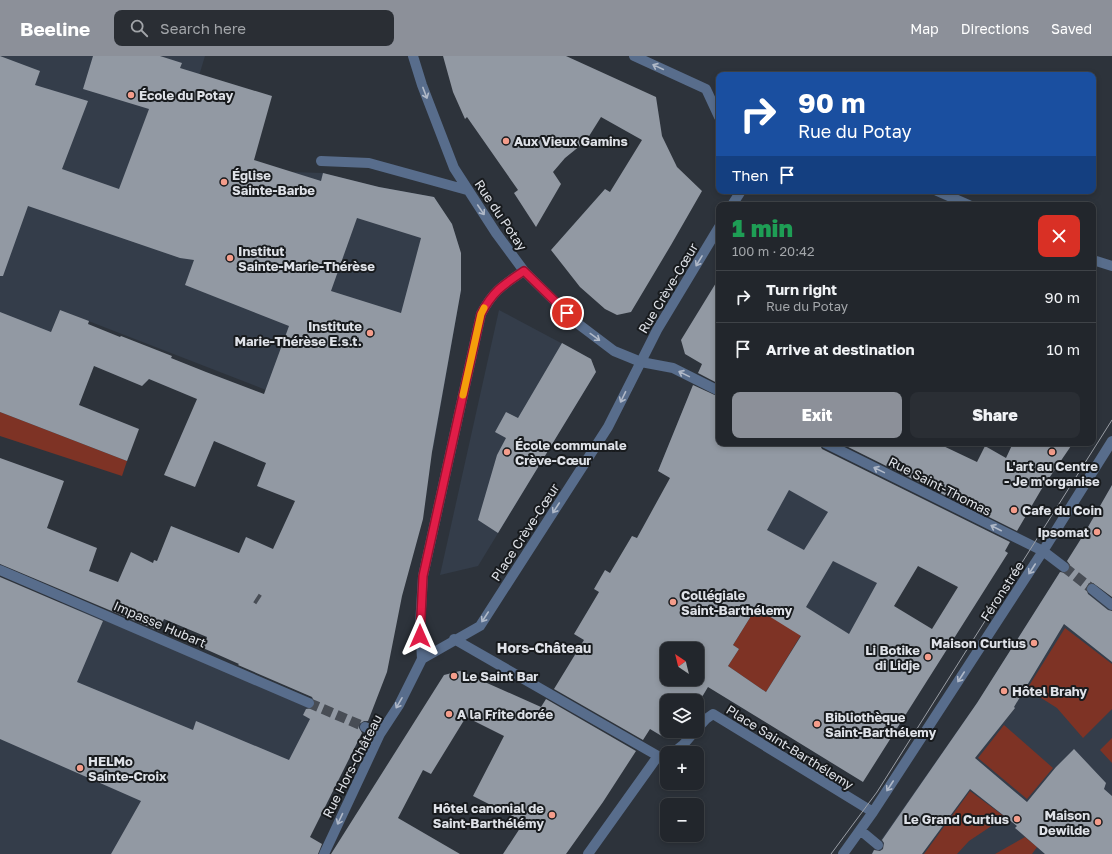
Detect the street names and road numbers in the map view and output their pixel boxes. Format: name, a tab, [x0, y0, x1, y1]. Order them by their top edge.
street label: Rue du Potay	[471, 176, 531, 254]
street label: Rue Crève-Cœur	[635, 240, 701, 336]
street label: Rue Saint-Thomas	[886, 453, 994, 519]
street label: Place Crève-Cœur	[487, 480, 563, 584]
street label: Féronstrée	[977, 558, 1027, 624]
street label: Impasse Hubart	[111, 597, 209, 651]
street label: Place Saint-Barthélemy	[723, 701, 857, 793]
street label: Rue Hors-Château	[319, 712, 385, 820]

